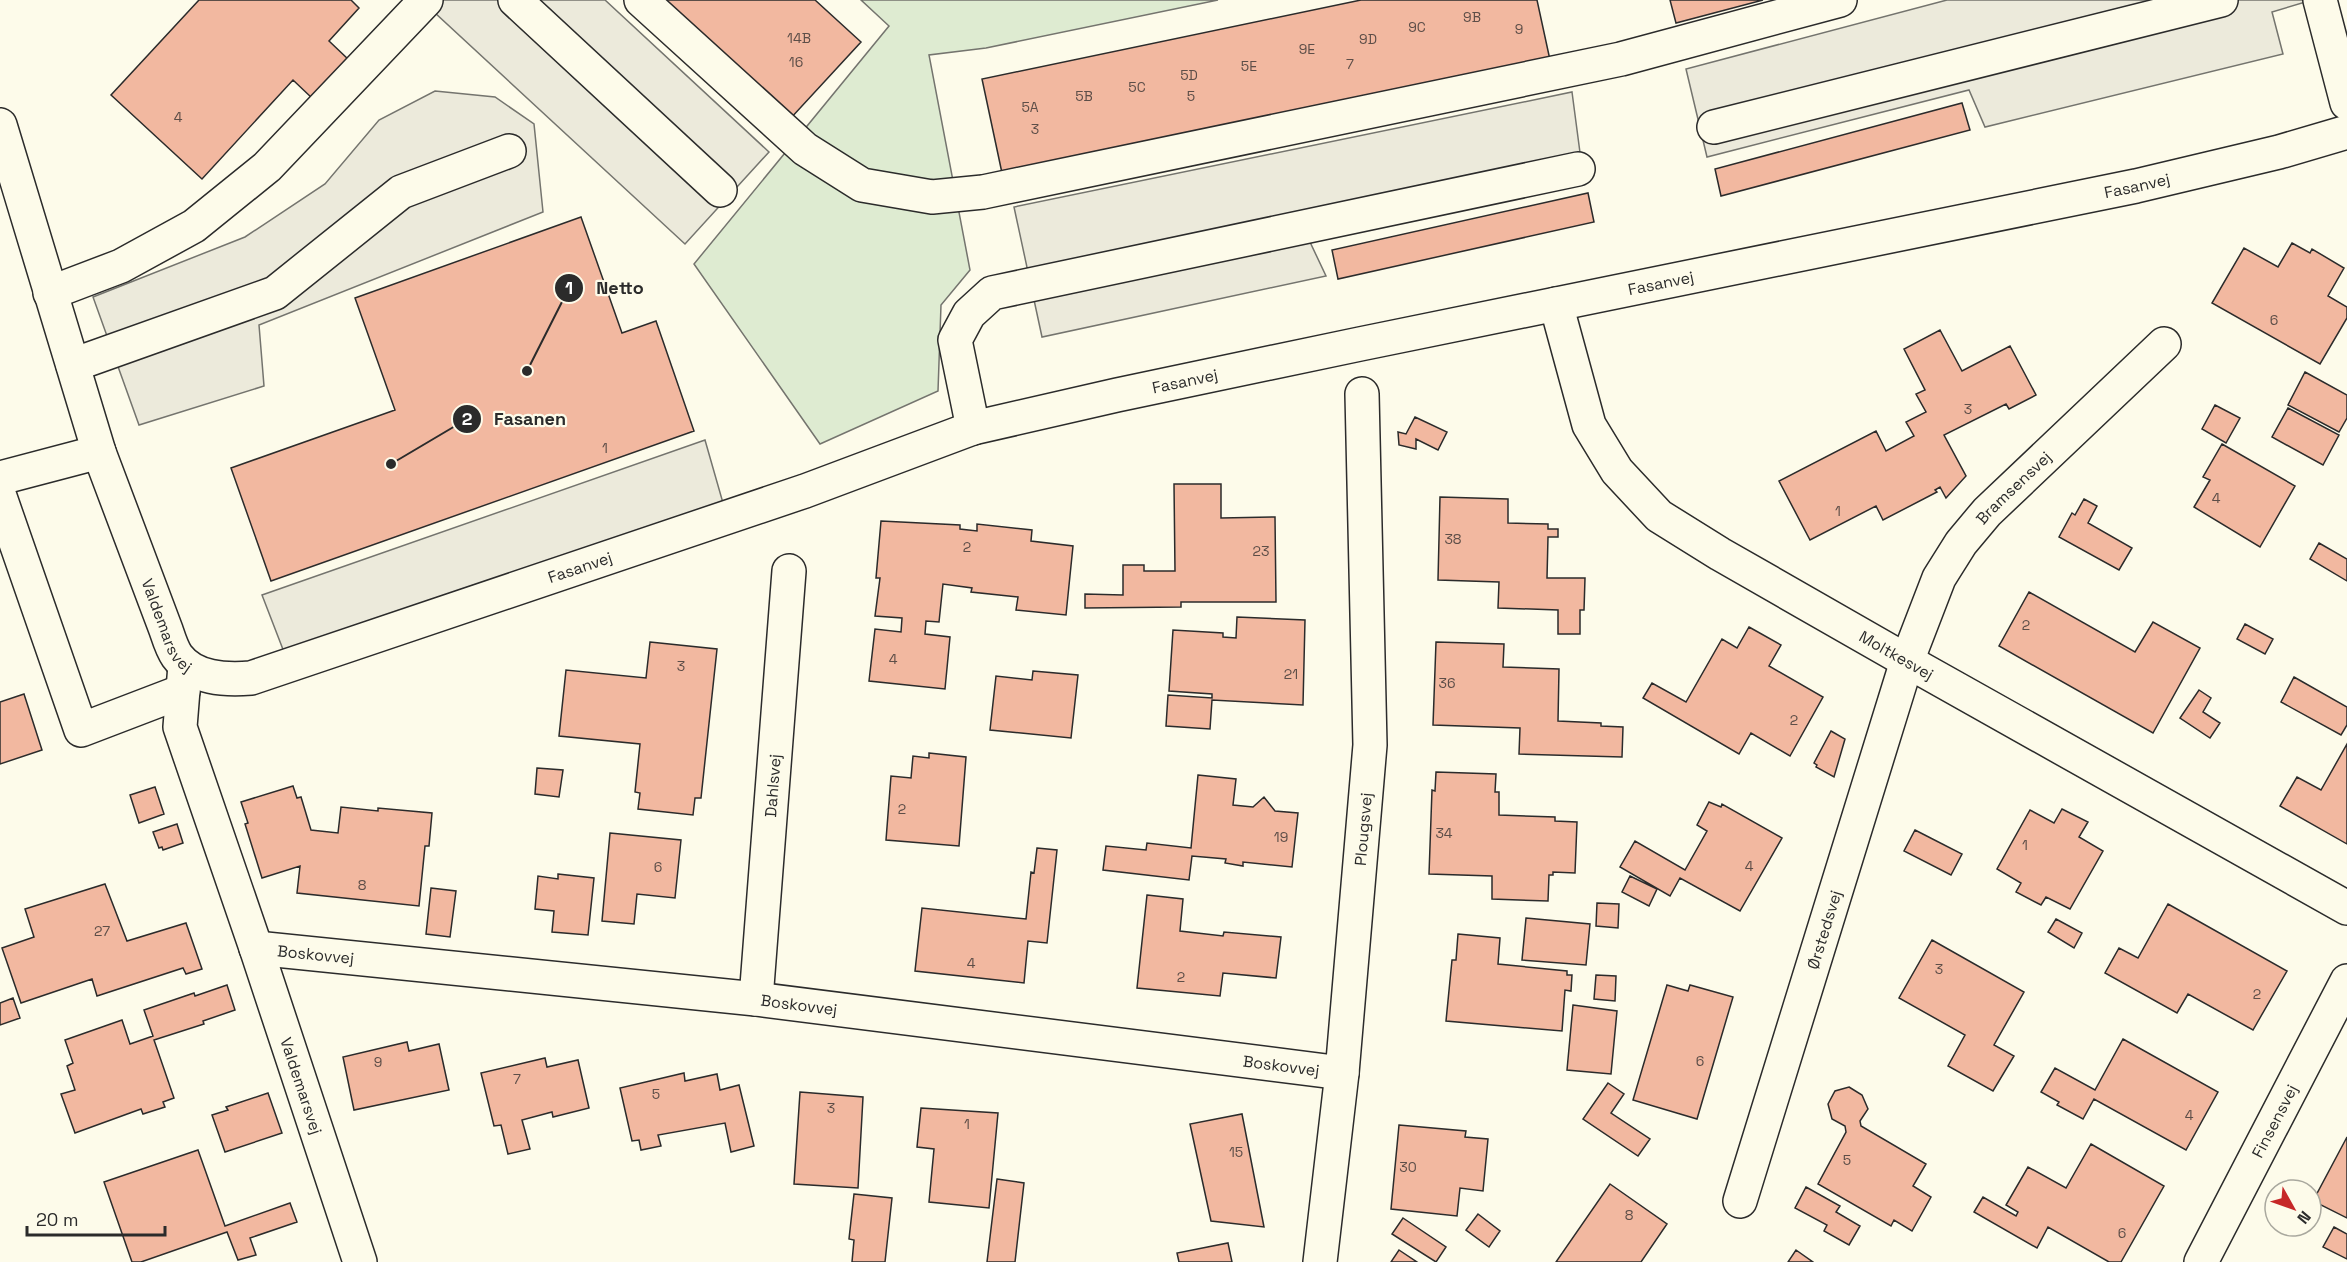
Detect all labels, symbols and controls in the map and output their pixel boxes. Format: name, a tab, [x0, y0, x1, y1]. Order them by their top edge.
house number: 9B	[1463, 8, 1481, 26]
house number: 9C	[1408, 18, 1426, 36]
house number: 9	[1515, 20, 1523, 38]
house number: 14B	[787, 29, 811, 47]
house number: 9D	[1359, 30, 1377, 48]
house number: 9E	[1299, 40, 1315, 58]
house number: 16	[789, 53, 803, 71]
house number: 7	[1346, 55, 1354, 73]
house number: 5E	[1241, 57, 1257, 75]
house number: 5D	[1180, 66, 1198, 84]
house number: 5C	[1128, 78, 1146, 96]
house number: 5B	[1075, 87, 1093, 105]
house number: 5	[1187, 87, 1195, 105]
house number: 5A	[1021, 98, 1039, 116]
house number: 4	[174, 108, 183, 126]
house number: 3	[1031, 120, 1039, 138]
street label: Fasanvej	[2102, 168, 2172, 203]
street label: Fasanvej	[1626, 266, 1696, 300]
callout: Netto	[554, 270, 655, 306]
text: 1	[565, 276, 573, 299]
text: Netto	[596, 276, 644, 299]
house number: 6	[2270, 311, 2278, 329]
street label: Fasanvej	[1150, 364, 1220, 398]
house number: 3	[1964, 400, 1972, 418]
callout: Fasanen	[452, 401, 578, 437]
text: 2	[462, 407, 473, 430]
text: Fasanen	[494, 407, 566, 430]
house number: 1	[602, 439, 608, 457]
street label: Bramsensvej	[1971, 446, 2056, 528]
house number: 4	[2212, 489, 2221, 507]
house number: 1	[1835, 502, 1841, 520]
house number: 38	[1444, 530, 1462, 548]
house number: 2	[963, 538, 971, 556]
house number: 23	[1253, 542, 1269, 560]
street label: Fasanvej	[545, 546, 615, 588]
street label: Valdemarsvej	[137, 575, 196, 677]
house number: 2	[2022, 616, 2030, 634]
street label: Moltkesvej	[1855, 625, 1938, 684]
house number: 4	[889, 650, 898, 668]
house number: 3	[677, 657, 685, 675]
house number: 21	[1284, 665, 1298, 683]
house number: 36	[1438, 674, 1456, 692]
house number: 2	[1790, 711, 1798, 729]
street label: Dahlsvej	[760, 753, 785, 818]
street label: Plougsvej	[1349, 792, 1376, 867]
house number: 2	[898, 800, 906, 818]
house number: 34	[1435, 824, 1453, 842]
house number: 19	[1274, 828, 1288, 846]
house number: 1	[2022, 836, 2028, 854]
house number: 4	[1745, 857, 1754, 875]
house number: 6	[654, 858, 662, 876]
house number: 8	[358, 876, 367, 894]
street label: Ørstedsvej	[1802, 888, 1846, 972]
house number: 27	[94, 922, 110, 940]
street label: Boskovvej	[276, 940, 355, 968]
house number: 4	[967, 954, 976, 972]
house number: 3	[1935, 960, 1943, 978]
house number: 2	[1177, 968, 1185, 986]
house number: 2	[2253, 985, 2261, 1003]
street label: Boskovvej	[760, 989, 839, 1020]
street label: Valdemarsvej	[276, 1034, 327, 1137]
street label: Boskovvej	[1242, 1050, 1321, 1081]
house number: 6	[1696, 1052, 1704, 1070]
house number: 9	[374, 1053, 382, 1071]
house number: 7	[513, 1070, 521, 1088]
street label: Finsensvej	[2247, 1081, 2302, 1161]
house number: 5	[652, 1085, 660, 1103]
house number: 3	[827, 1099, 835, 1117]
house number: 4	[2185, 1106, 2194, 1124]
house number: 1	[964, 1115, 970, 1133]
house number: 15	[1229, 1143, 1243, 1161]
house number: 5	[1843, 1151, 1851, 1169]
house number: 30	[1399, 1158, 1417, 1176]
north arrow	[2263, 1178, 2323, 1238]
scale bar	[27, 1199, 165, 1237]
house number: 8	[1625, 1206, 1634, 1224]
text: N	[2293, 1206, 2316, 1228]
text: 20 m	[36, 1208, 79, 1231]
house number: 6	[2118, 1224, 2126, 1242]

